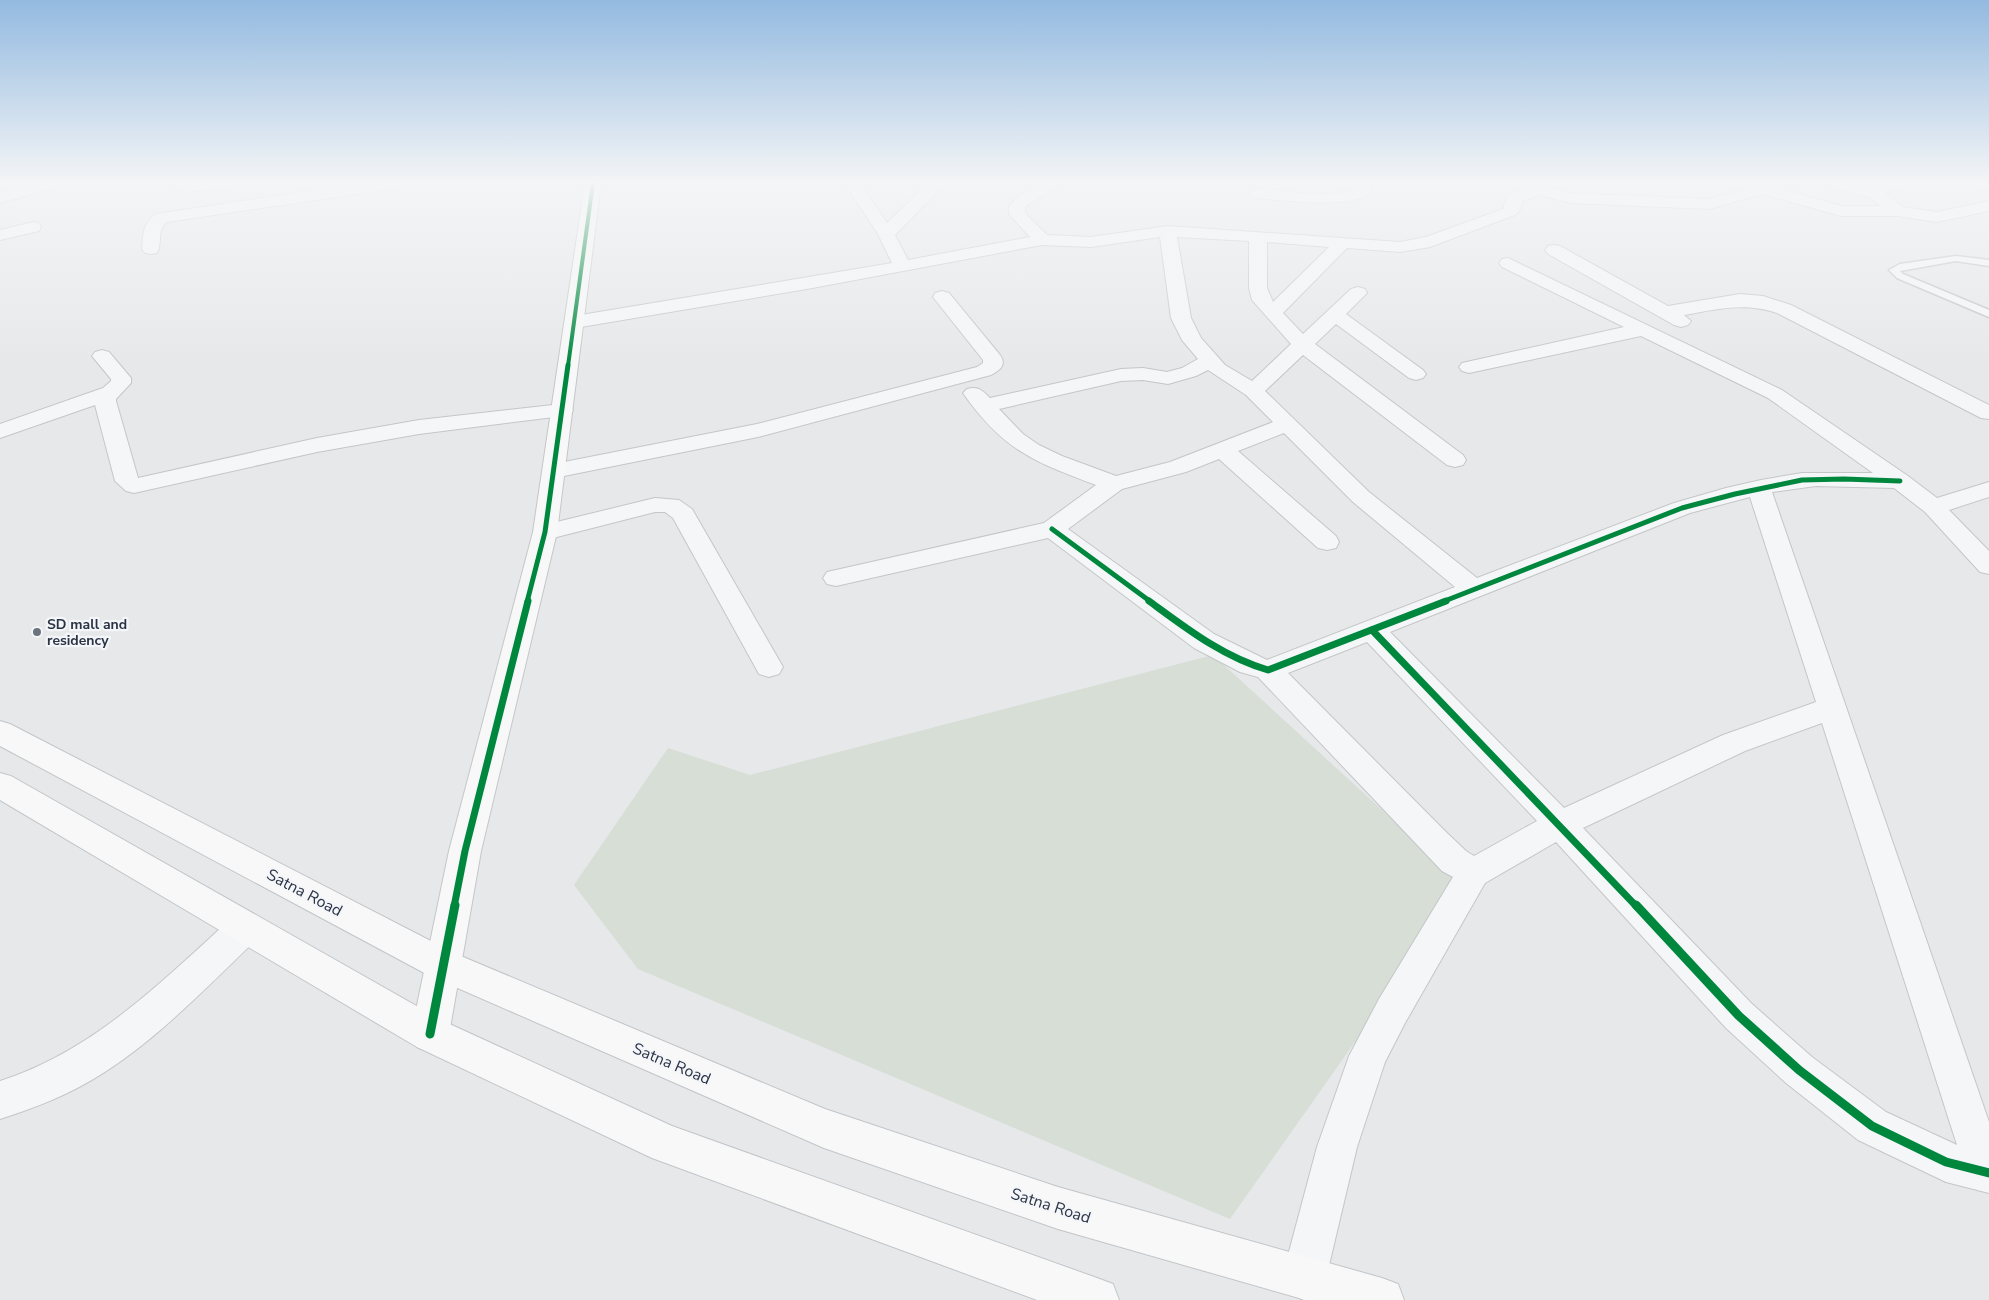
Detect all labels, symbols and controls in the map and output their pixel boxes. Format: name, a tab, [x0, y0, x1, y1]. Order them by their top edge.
place label: SD mall and residency	[47, 615, 127, 650]
marker: SD mall and residency	[31, 626, 43, 638]
street label: Satna Road	[263, 864, 346, 922]
street label: Satna Road	[629, 1038, 714, 1090]
street label: Satna Road	[1008, 1183, 1093, 1229]

